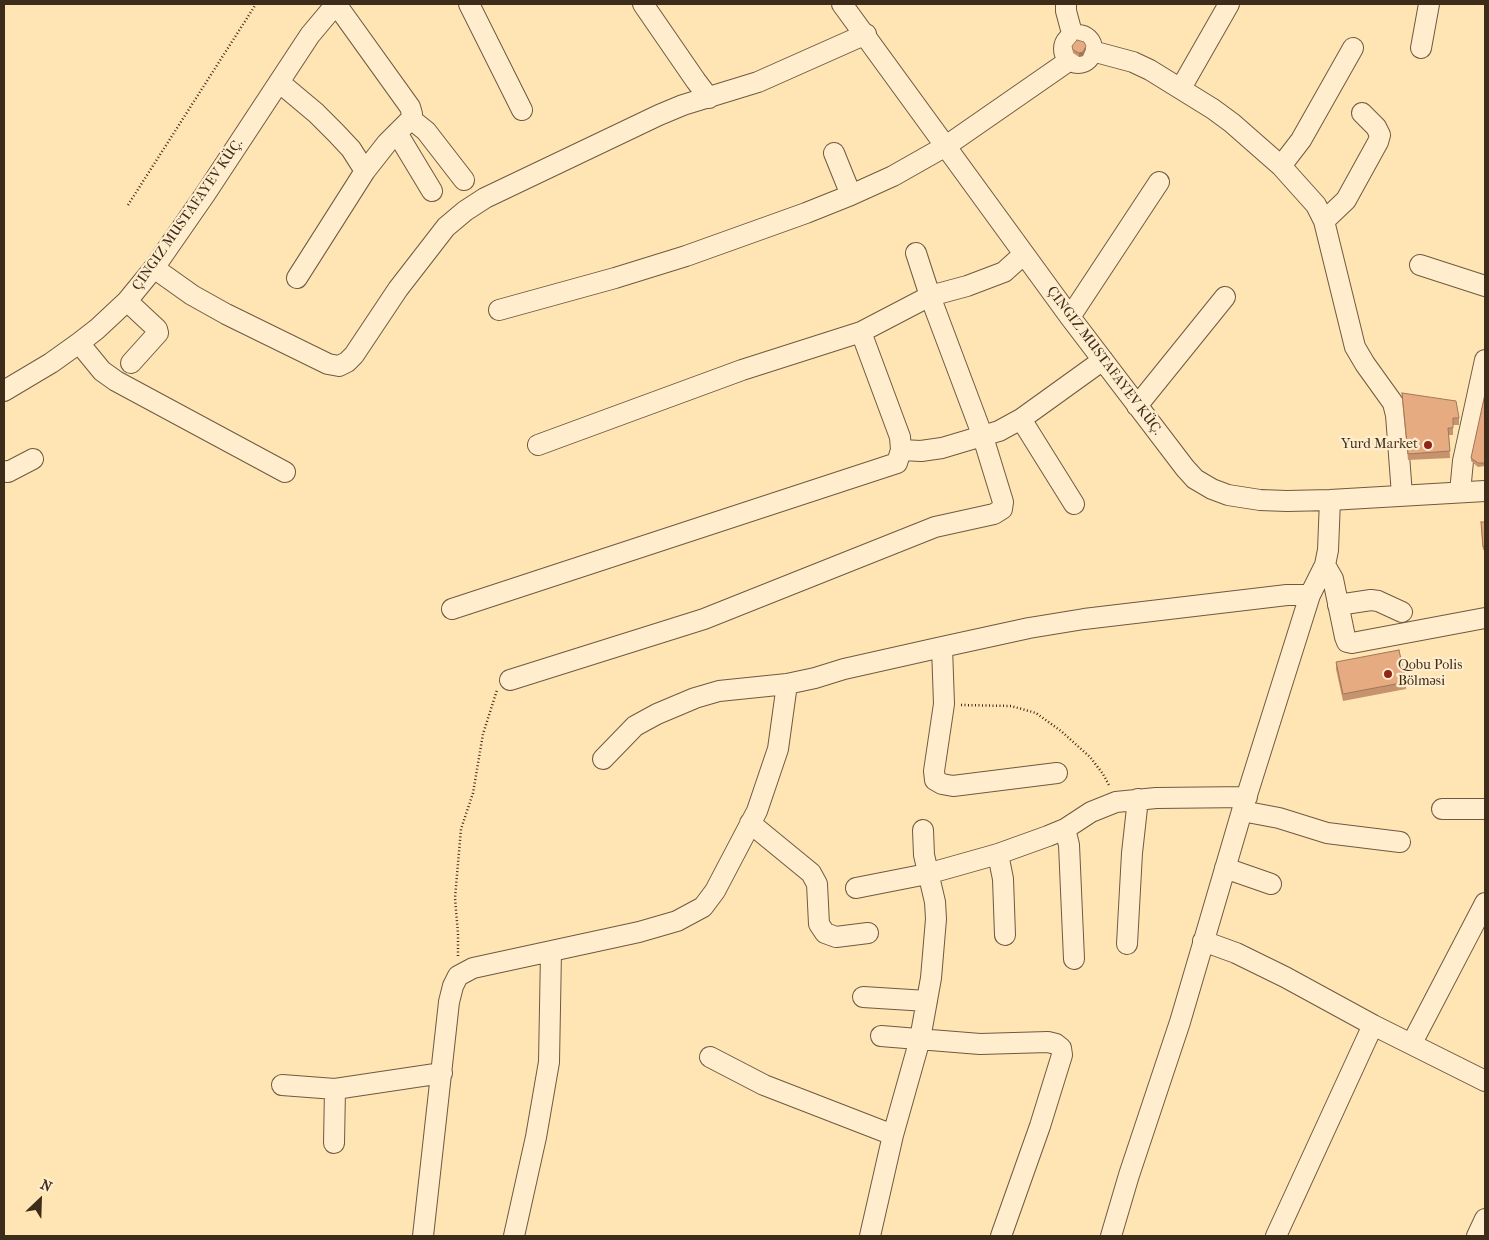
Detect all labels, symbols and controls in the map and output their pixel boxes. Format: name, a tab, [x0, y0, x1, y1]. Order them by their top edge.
street label: ÇINGIZ MUSTAFAYEV KÜÇ.	[129, 136, 247, 294]
street label: ÇINGIZ MUSTAFAYEV KÜÇ.	[1043, 283, 1165, 439]
place label: Yurd Market	[1341, 437, 1418, 453]
marker: Yurd Market	[1422, 439, 1434, 451]
place label: Qobu Polis Bölməsi	[1398, 658, 1462, 690]
marker: Qobu Polis Bölməsi	[1382, 668, 1394, 680]
north arrow	[15, 1175, 65, 1225]
text: N	[38, 1176, 55, 1196]

